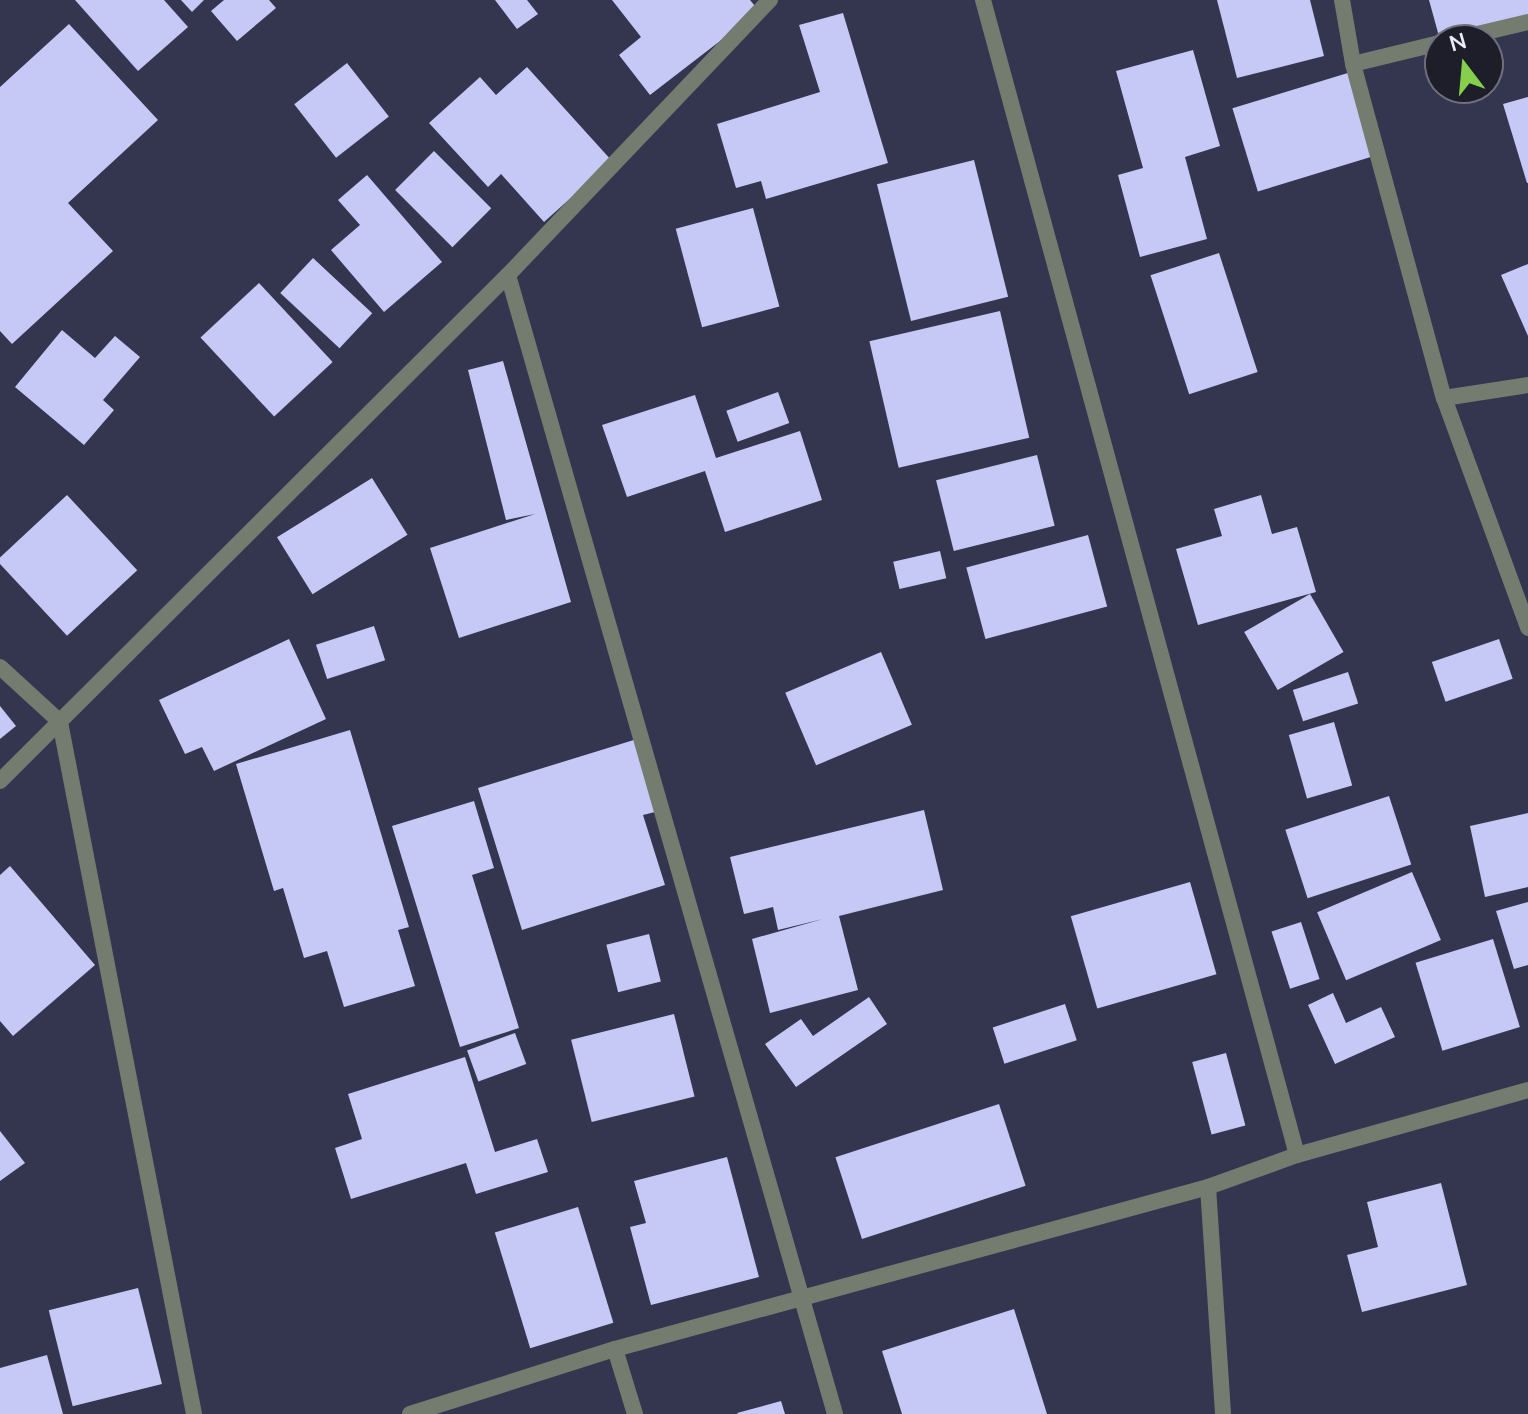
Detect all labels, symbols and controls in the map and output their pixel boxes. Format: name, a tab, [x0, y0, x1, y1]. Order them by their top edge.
north arrow	[1424, 24, 1504, 104]
text: N	[1446, 26, 1470, 60]

